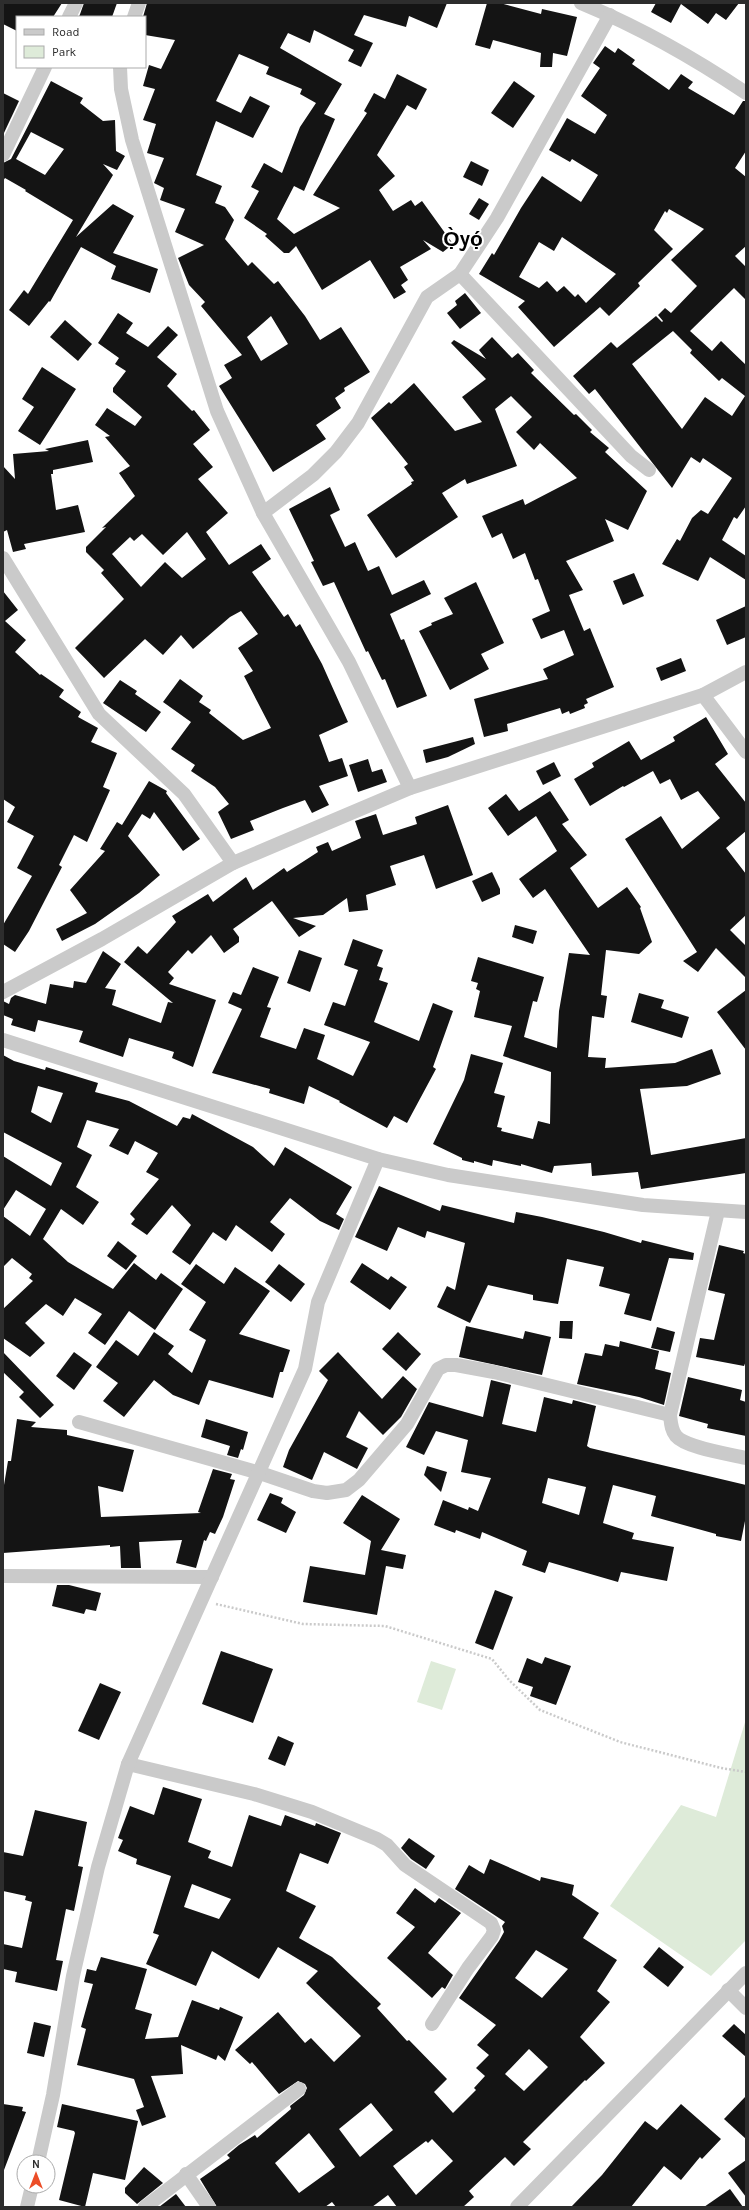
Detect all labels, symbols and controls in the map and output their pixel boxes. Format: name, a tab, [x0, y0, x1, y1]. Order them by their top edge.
legend	[16, 16, 146, 68]
text: Road	[52, 25, 80, 39]
text: Park	[52, 45, 77, 59]
district label: Ọ̀yọ́	[443, 227, 483, 251]
north arrow	[16, 2154, 56, 2194]
text: N	[32, 2158, 40, 2171]

